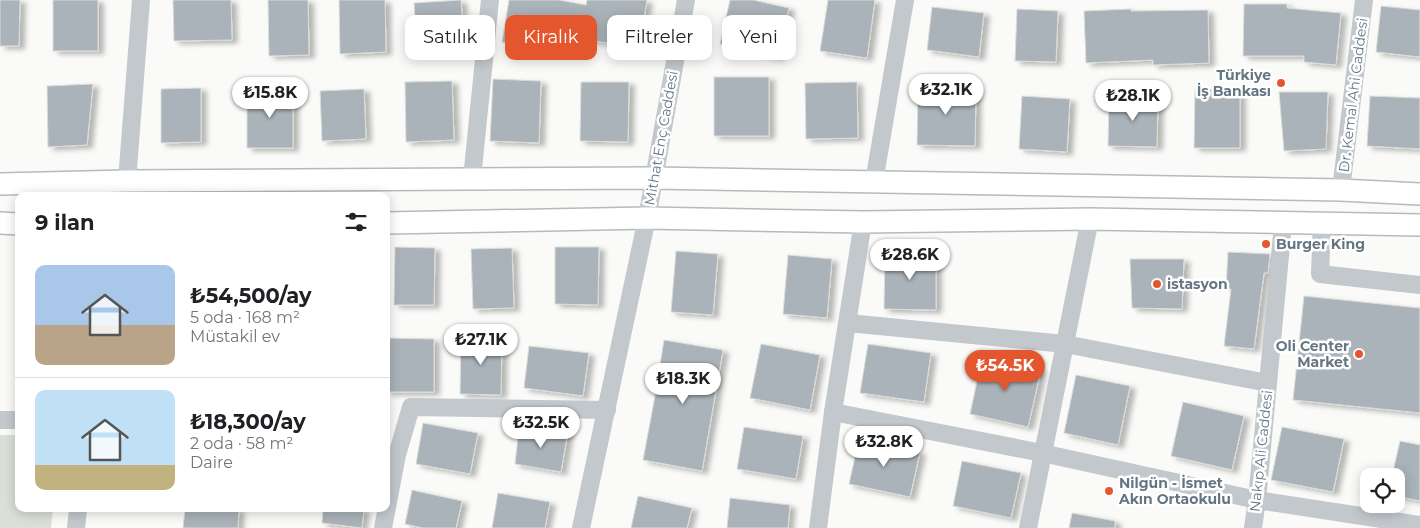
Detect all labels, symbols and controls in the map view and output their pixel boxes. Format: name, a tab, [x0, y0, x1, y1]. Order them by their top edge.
chip: Satılık	[405, 15, 495, 60]
chip: Kiralık	[505, 15, 597, 60]
chip: Filtreler	[607, 15, 712, 60]
chip: Yeni	[722, 15, 796, 60]
street label: Dr. Kemal Ahi Caddesi	[1335, 17, 1371, 173]
place label: Türkiye İş Bankası	[1197, 66, 1271, 100]
street label: Mithat Enç Caddesi	[640, 69, 682, 207]
pin: ₺32.1K	[905, 74, 987, 116]
pin: ₺15.8K	[229, 76, 311, 119]
marker: Türkiye İş Bankası	[1275, 77, 1287, 89]
text: ₺32.1K	[920, 80, 972, 99]
pin: ₺28.1K	[1092, 80, 1174, 122]
text: ₺15.8K	[243, 83, 297, 102]
text: ₺28.1K	[1106, 86, 1160, 105]
icon: filters	[342, 208, 370, 236]
text: 9 ilan	[35, 210, 94, 235]
place label: Burger King	[1276, 235, 1365, 253]
pin: ₺28.6K	[869, 238, 951, 281]
marker: Burger King	[1260, 238, 1272, 250]
text: ₺28.6K	[881, 245, 939, 264]
place label: istasyon	[1167, 275, 1228, 293]
marker: istasyon	[1151, 278, 1163, 290]
text: ₺54,500/ay	[190, 283, 312, 308]
icon: home	[75, 285, 135, 345]
text: 5 oda · 168 m²	[190, 308, 300, 327]
pin: ₺27.1K	[440, 324, 522, 366]
text: Müstakil ev	[190, 327, 280, 346]
text: ₺27.1K	[455, 330, 507, 349]
place label: Oli Center Market	[1276, 337, 1349, 371]
marker: Oli Center Market	[1353, 348, 1365, 360]
pin: ₺54.5K	[964, 350, 1046, 392]
text: ₺54.5K	[976, 356, 1034, 375]
pin: ₺18.3K	[642, 362, 724, 405]
text: ₺18.3K	[656, 369, 710, 388]
street label: Nakıp Ali Caddesi	[1246, 389, 1276, 513]
pin: ₺32.5K	[500, 406, 582, 449]
text: ₺18,300/ay	[190, 409, 306, 434]
icon: home	[75, 410, 135, 470]
text: ₺32.5K	[513, 413, 569, 432]
pin: ₺32.8K	[843, 426, 925, 468]
text: ₺32.8K	[855, 432, 913, 451]
text: 2 oda · 58 m²	[190, 434, 293, 453]
text: Daire	[190, 453, 233, 472]
map controls	[1360, 468, 1405, 513]
button: locate	[1360, 468, 1405, 513]
place label: Nilgün - İsmet Akın Ortaokulu	[1118, 474, 1231, 508]
marker: Nilgün - İsmet Akın Ortaokulu	[1103, 485, 1115, 497]

